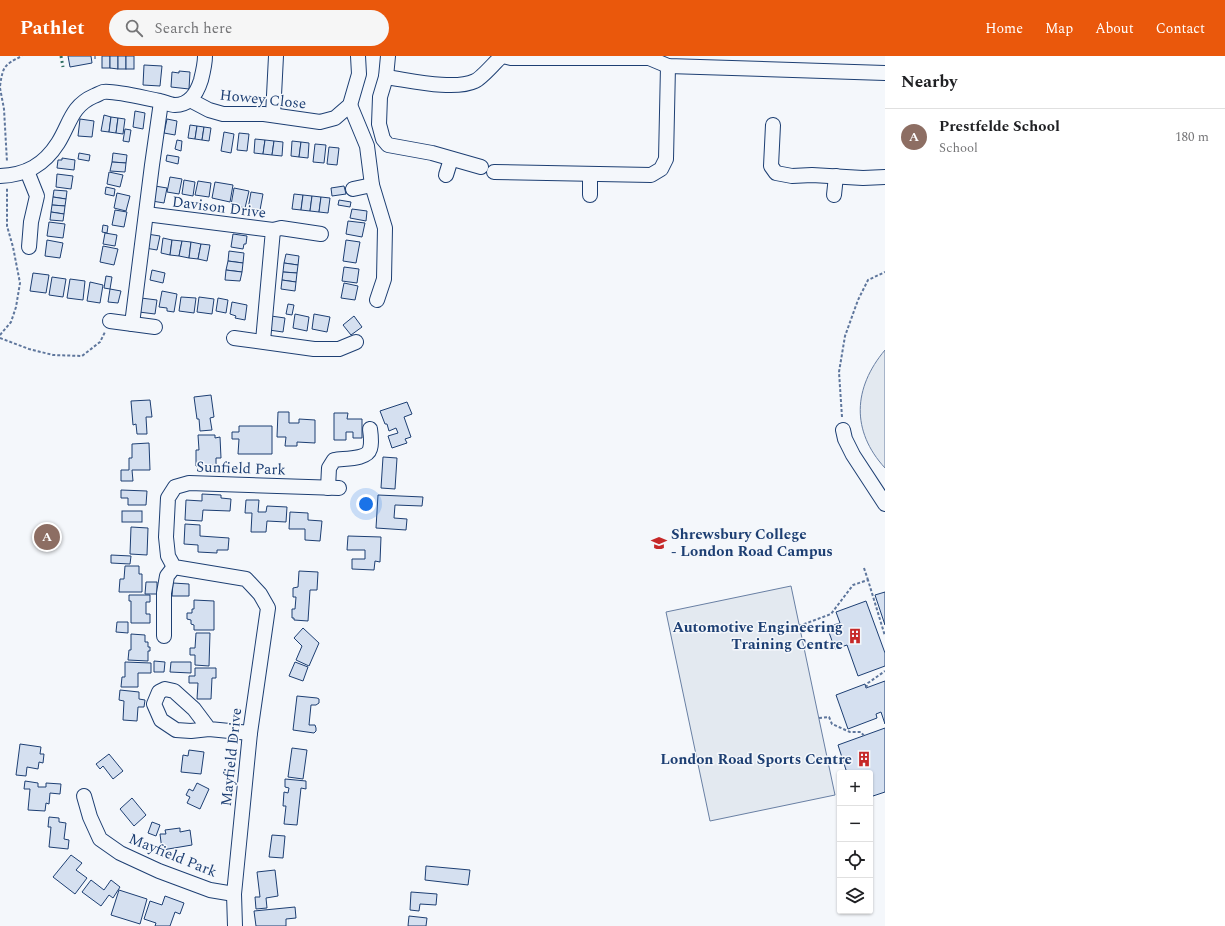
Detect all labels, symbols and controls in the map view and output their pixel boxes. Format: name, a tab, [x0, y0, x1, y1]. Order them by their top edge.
search box	[109, 10, 389, 46]
text: Pathlet	[20, 14, 85, 43]
icon: search	[123, 17, 145, 39]
text: Search here	[155, 17, 232, 40]
text: Home	[985, 18, 1023, 39]
text: Map	[1045, 18, 1073, 39]
text: About	[1095, 18, 1134, 39]
text: Contact	[1156, 18, 1205, 39]
text: Nearby	[901, 69, 957, 95]
street label: Howey Close	[219, 84, 307, 115]
text: Prestfelde School	[939, 115, 1060, 138]
text: A	[909, 127, 919, 147]
text: 180 m	[1175, 127, 1209, 147]
text: School	[939, 138, 978, 158]
street label: Davison Drive	[171, 190, 267, 225]
street label: Sunfield Park	[196, 455, 286, 482]
your location	[356, 494, 376, 514]
pin: A	[34, 522, 60, 552]
place label: Shrewsbury College - London Road Campus	[671, 523, 833, 563]
school or university icon: Shrewsbury College - London Road Campus	[650, 534, 668, 552]
place label: Automotive Engineering Training Centre	[672, 616, 843, 656]
building icon: Automotive Engineering Training Centre	[846, 627, 864, 645]
street label: Mayfield Drive	[215, 707, 248, 808]
place label: London Road Sports Centre	[660, 748, 852, 771]
building icon: London Road Sports Centre	[855, 750, 873, 768]
map controls	[837, 770, 873, 914]
button: +	[837, 770, 873, 806]
button: −	[837, 806, 873, 842]
street label: Mayfield Park	[125, 827, 220, 884]
button: locate	[837, 842, 873, 878]
button: layers	[837, 878, 873, 914]

